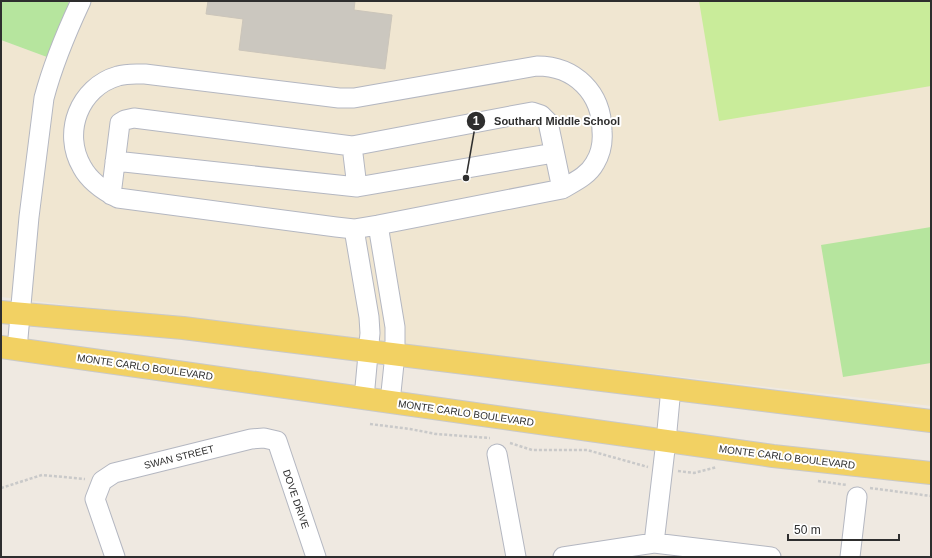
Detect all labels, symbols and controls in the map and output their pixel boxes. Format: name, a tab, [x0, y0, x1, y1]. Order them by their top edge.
callout: Southard Middle School	[466, 110, 628, 133]
text: 1	[473, 114, 480, 128]
text: Southard Middle School	[494, 115, 620, 127]
street label: MONTE CARLO BOULEVARD	[76, 352, 214, 382]
street label: MONTE CARLO BOULEVARD	[397, 398, 535, 428]
street label: SWAN STREET	[143, 443, 215, 471]
street label: MONTE CARLO BOULEVARD	[718, 443, 856, 471]
street label: DOVE DRIVE	[281, 468, 311, 530]
scale bar	[788, 516, 899, 542]
text: 50 m	[794, 523, 821, 537]

